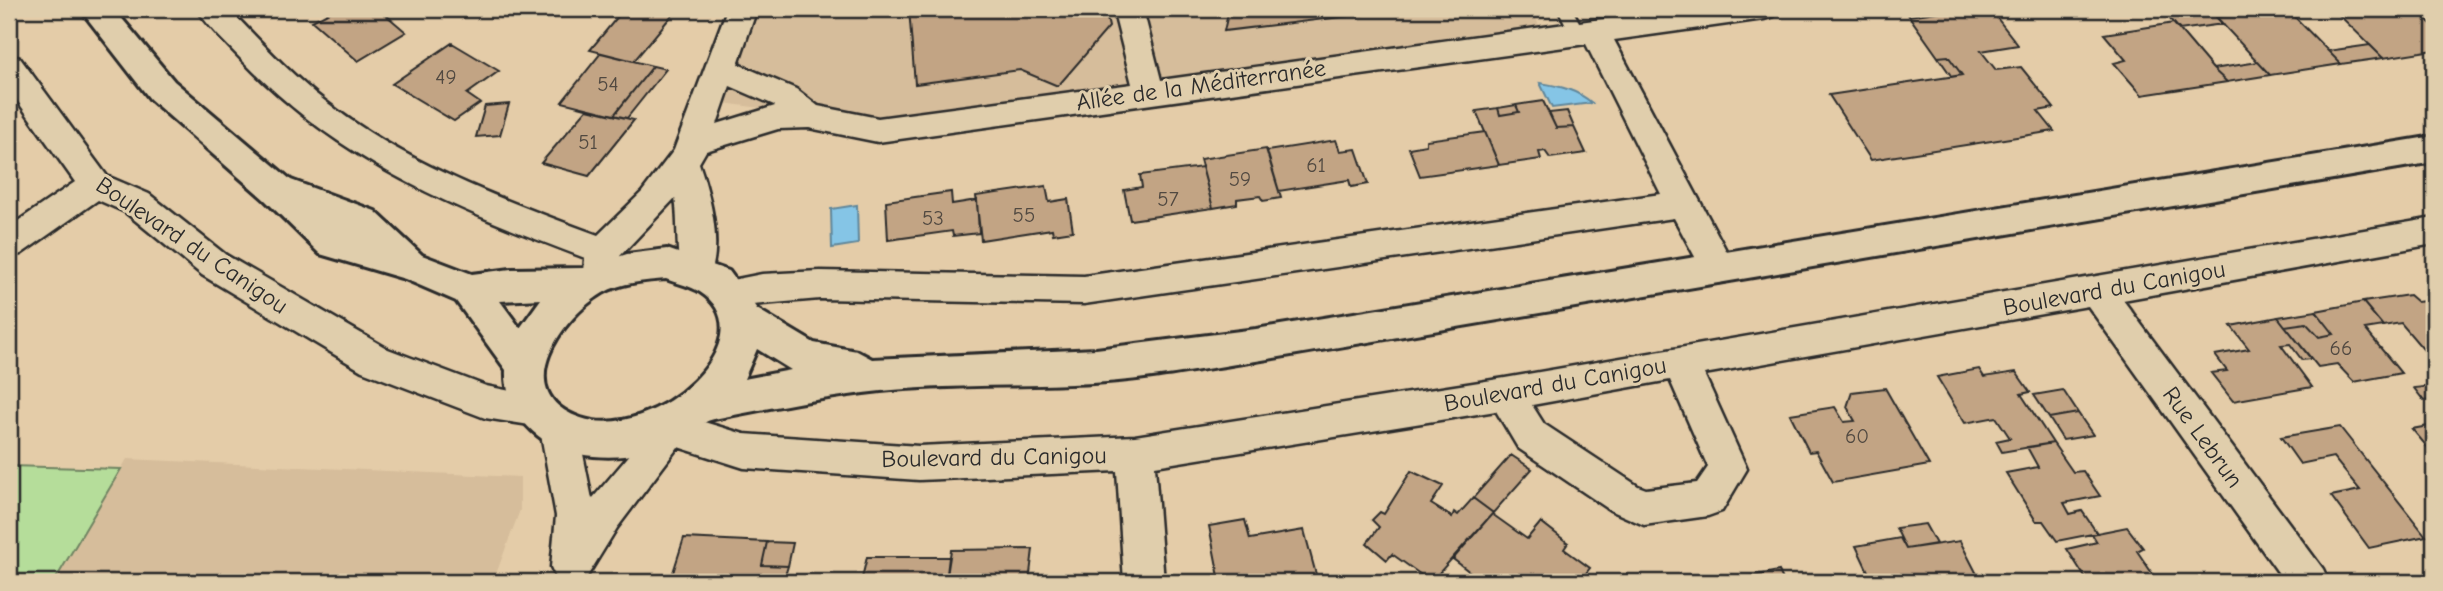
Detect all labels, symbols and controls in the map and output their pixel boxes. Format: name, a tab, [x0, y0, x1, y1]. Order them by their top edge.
street label: Allée de la Méditerranée	[1074, 54, 1328, 116]
house number: 49	[435, 65, 457, 89]
house number: 54	[597, 72, 619, 96]
house number: 51	[578, 130, 598, 154]
house number: 61	[1306, 153, 1326, 177]
house number: 59	[1229, 167, 1251, 191]
street label: Boulevard du Canigou	[91, 170, 293, 320]
house number: 57	[1157, 187, 1179, 211]
house number: 55	[1013, 203, 1035, 227]
house number: 53	[922, 206, 944, 230]
street label: Boulevard du Canigou	[2001, 255, 2227, 321]
house number: 66	[2330, 336, 2352, 360]
street label: Boulevard du Canigou	[1442, 351, 1668, 417]
street label: Rue Lebrun	[2157, 381, 2249, 493]
house number: 60	[1845, 424, 1869, 448]
street label: Boulevard du Canigou	[881, 441, 1107, 473]

